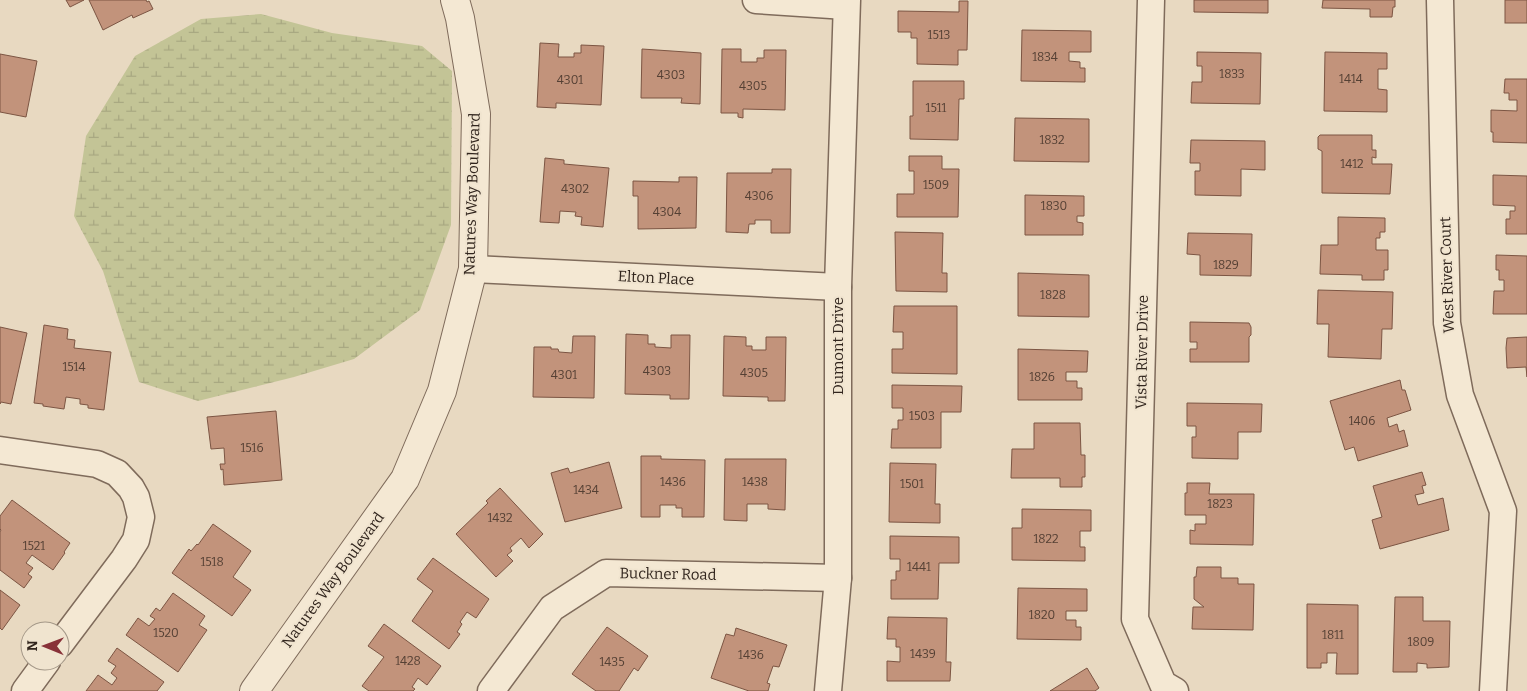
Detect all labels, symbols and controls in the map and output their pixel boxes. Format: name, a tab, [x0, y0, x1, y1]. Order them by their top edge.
house number: 1513	[928, 28, 951, 42]
house number: 1834	[1032, 50, 1058, 64]
house number: 1833	[1219, 67, 1245, 81]
house number: 4303	[657, 68, 685, 82]
house number: 1414	[1339, 72, 1363, 86]
house number: 4301	[557, 73, 583, 87]
house number: 4305	[739, 79, 767, 93]
house number: 1511	[926, 101, 947, 115]
street label: Natures Way Boulevard	[460, 112, 484, 276]
house number: 1832	[1039, 133, 1065, 147]
house number: 1412	[1340, 157, 1364, 171]
house number: 1509	[923, 178, 949, 192]
house number: 4302	[561, 182, 589, 196]
house number: 4306	[745, 189, 773, 203]
house number: 1830	[1041, 199, 1067, 213]
house number: 4304	[653, 205, 681, 219]
street label: West River Court	[1436, 216, 1458, 334]
house number: 1829	[1213, 258, 1239, 272]
street label: Elton Place	[617, 267, 695, 289]
house number: 1828	[1040, 288, 1066, 302]
street label: Vista River Drive	[1132, 295, 1152, 409]
street label: Dumont Drive	[829, 297, 847, 395]
house number: 1514	[62, 360, 86, 374]
house number: 4303	[643, 364, 671, 378]
house number: 4305	[740, 366, 768, 380]
house number: 4301	[551, 368, 577, 382]
house number: 1826	[1029, 370, 1055, 384]
house number: 1503	[909, 409, 935, 423]
house number: 1406	[1349, 414, 1375, 428]
house number: 1516	[240, 441, 264, 455]
house number: 1436	[660, 475, 686, 489]
house number: 1438	[742, 475, 768, 489]
house number: 1501	[900, 477, 924, 491]
house number: 1434	[573, 483, 599, 497]
house number: 1823	[1207, 497, 1233, 511]
street label: Natures Way Boulevard	[278, 509, 388, 651]
house number: 1432	[487, 511, 513, 525]
house number: 1822	[1033, 532, 1059, 546]
house number: 1521	[23, 539, 45, 553]
house number: 1518	[200, 555, 224, 569]
house number: 1441	[907, 560, 931, 574]
street label: Buckner Road	[619, 564, 717, 584]
house number: 1820	[1029, 608, 1055, 622]
north arrow	[20, 621, 70, 671]
house number: 1520	[153, 626, 179, 640]
house number: 1811	[1322, 628, 1344, 642]
house number: 1809	[1408, 635, 1434, 649]
text: N	[24, 640, 41, 651]
house number: 1439	[910, 647, 936, 661]
house number: 1436	[738, 648, 764, 662]
house number: 1428	[395, 654, 421, 668]
house number: 1435	[599, 655, 625, 669]

